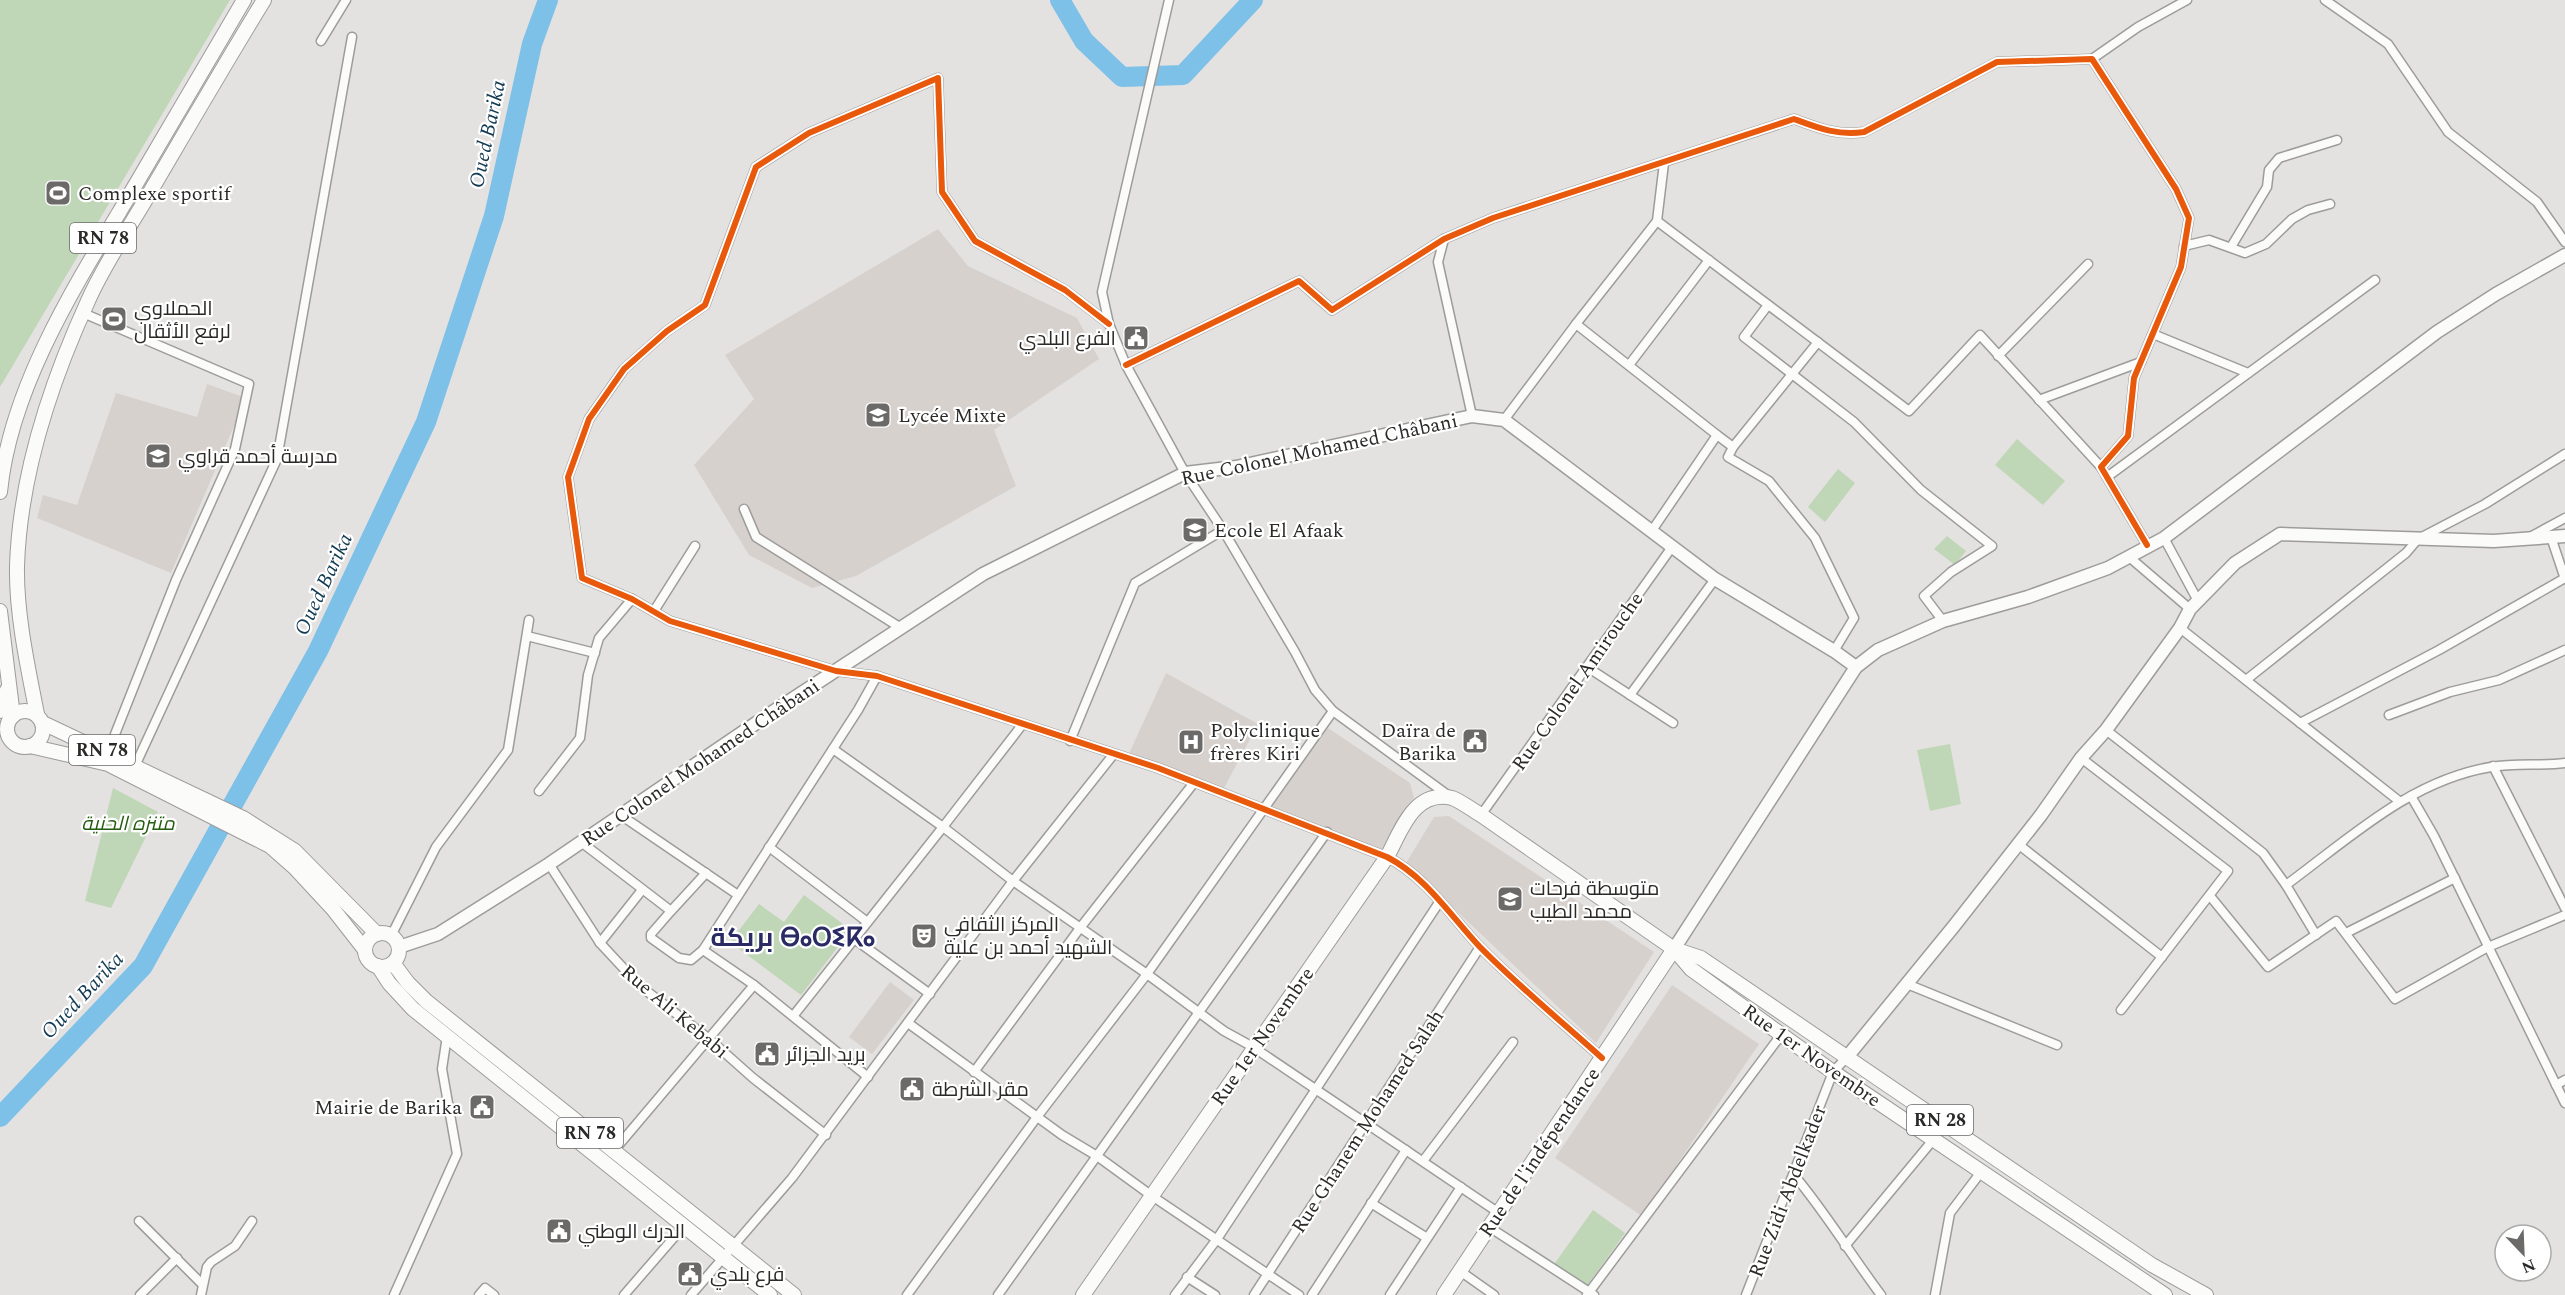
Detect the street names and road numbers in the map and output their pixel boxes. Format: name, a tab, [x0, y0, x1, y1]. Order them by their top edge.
road number: RN 78	[70, 223, 136, 253]
street label: Rue Colonel Mohamed Châbani	[1178, 406, 1460, 494]
street label: Rue Colonel Amirouche	[1505, 586, 1651, 777]
street label: Rue Colonel Mohamed Châbani	[575, 671, 826, 854]
road number: RN 78	[69, 735, 135, 765]
street label: Rue Ali Kebabi	[614, 957, 735, 1066]
street label: Rue 1er Novembre	[1204, 961, 1322, 1112]
street label: Rue 1er Novembre	[1736, 997, 1887, 1115]
street label: Rue Ghanem Mohamed Salah	[1284, 1004, 1452, 1239]
street label: Rue de l'indépendance	[1472, 1062, 1608, 1244]
street label: Rue Zidi Abdelkader	[1741, 1101, 1835, 1282]
road number: RN 28	[1907, 1105, 1973, 1135]
road number: RN 78	[557, 1118, 623, 1148]

